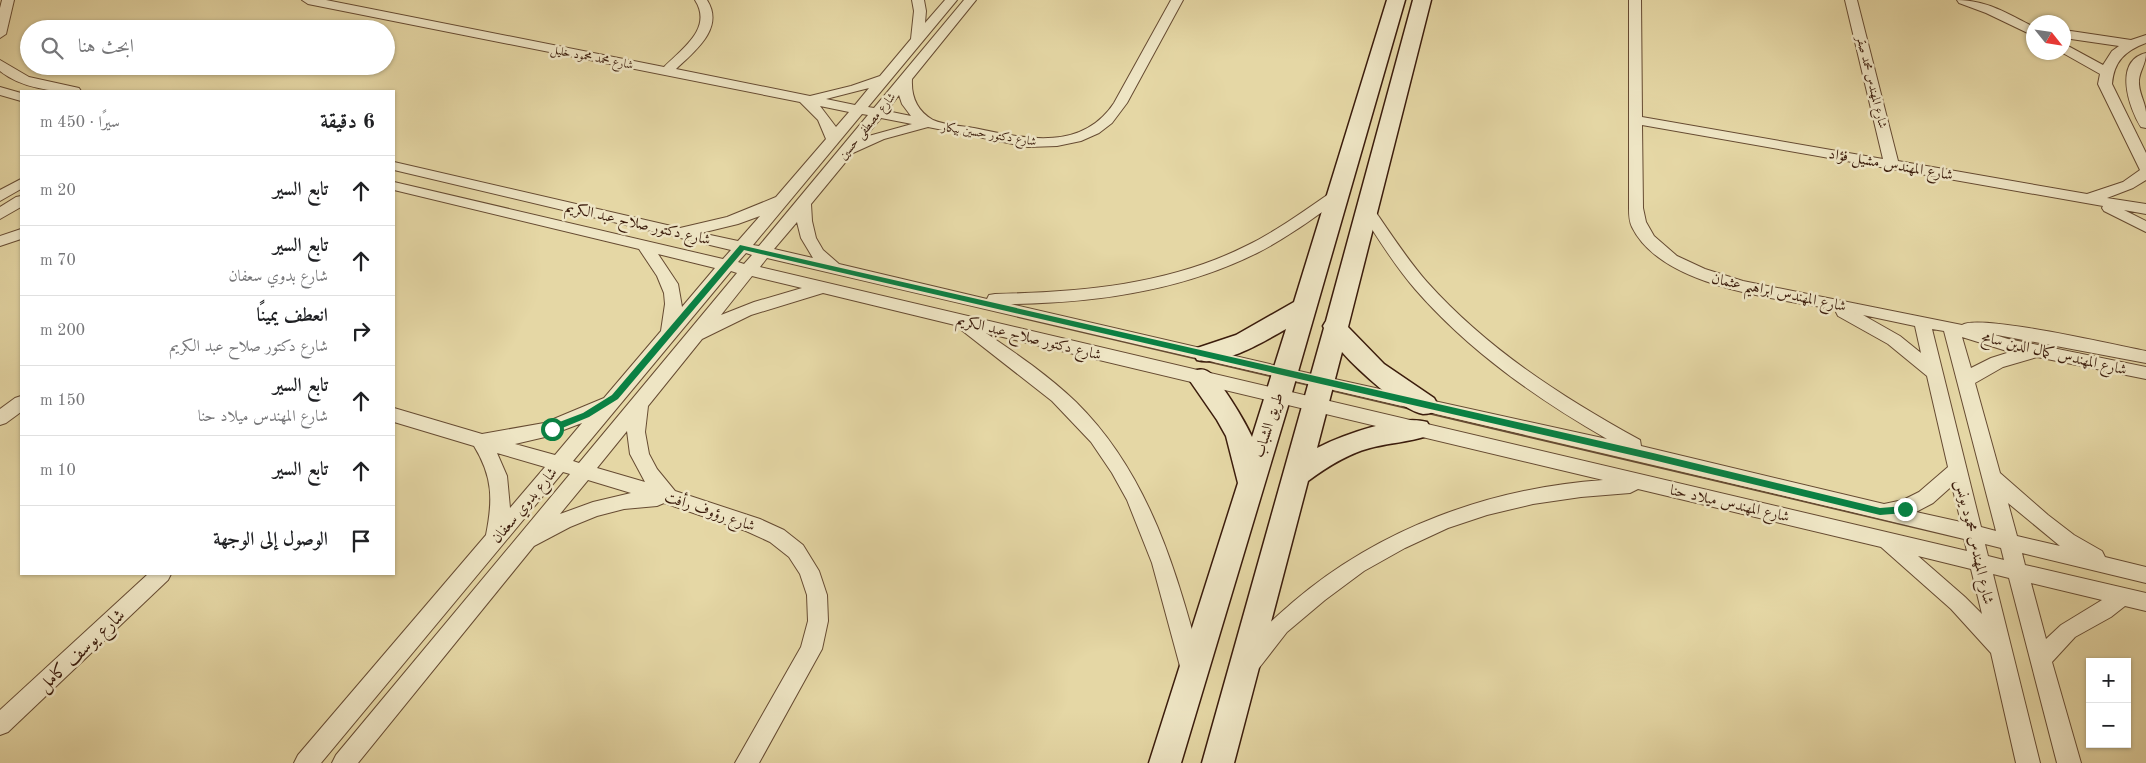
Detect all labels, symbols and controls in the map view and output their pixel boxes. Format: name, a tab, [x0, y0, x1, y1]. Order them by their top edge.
north arrow	[2026, 15, 2071, 60]
search box	[20, 20, 395, 75]
street label: شارع المهندس محمد صقر	[1849, 33, 1888, 131]
icon: search	[38, 34, 66, 62]
text: ابحث هنا	[78, 38, 134, 57]
street label: شارع محمد محمود خليل	[549, 44, 634, 76]
street label: شارع مصطفى حسين	[837, 91, 902, 165]
text: 6 دقيقة	[320, 112, 375, 133]
text: سيرًا · 450 m	[40, 115, 120, 131]
street label: شارع دكتور حسين بيكار	[939, 120, 1037, 152]
street label: شارع المهندس مشيل فؤاد	[1827, 147, 1954, 188]
icon: ahead	[347, 177, 375, 205]
text: تابع السير	[273, 181, 328, 200]
text: 20 m	[40, 183, 76, 199]
street label: شارع دكتور صلاح عبد الكريم	[563, 199, 712, 252]
text: تابع السير	[273, 237, 328, 256]
icon: ahead	[347, 247, 375, 275]
text: 70 m	[40, 253, 76, 269]
text: شارع بدوي سعفان	[228, 269, 328, 285]
street label: شارع المهندس ابراهيم عثمان	[1709, 272, 1847, 321]
text: انعطف يمينًا	[256, 307, 328, 326]
street label: شارع دكتور صلاح عبد الكريم	[954, 312, 1103, 368]
icon: right	[347, 317, 375, 345]
text: 200 m	[40, 323, 85, 339]
street label: شارع المهندس كمال الدين سامح	[1978, 328, 2128, 383]
text: شارع دكتور صلاح عبد الكريم	[169, 339, 328, 355]
text: تابع السير	[273, 377, 328, 396]
icon: ahead	[347, 387, 375, 415]
street label: طريق الشباب	[1252, 391, 1288, 460]
text: 150 m	[40, 393, 85, 409]
text: شارع المهندس ميلاد حنا	[198, 409, 328, 425]
route start	[541, 418, 564, 441]
icon: ahead	[347, 457, 375, 485]
text: تابع السير	[273, 461, 328, 480]
text: 10 m	[40, 463, 76, 479]
street label: شارع بدوي سعفان	[489, 465, 564, 549]
street label: شارع المهندس محمود يونس	[1948, 479, 1995, 607]
street label: شارع المهندس ميلاد حنا	[1668, 483, 1791, 529]
street label: شارع رؤوف رأفت	[661, 485, 758, 539]
route end	[1894, 498, 1917, 521]
icon: arrive	[347, 527, 375, 555]
text: الوصول إلى الوجهة	[213, 531, 328, 550]
street label: شارع يوسف كامل	[34, 605, 132, 699]
map controls	[2086, 658, 2131, 748]
button: +	[2086, 658, 2131, 703]
button: −	[2086, 703, 2131, 748]

